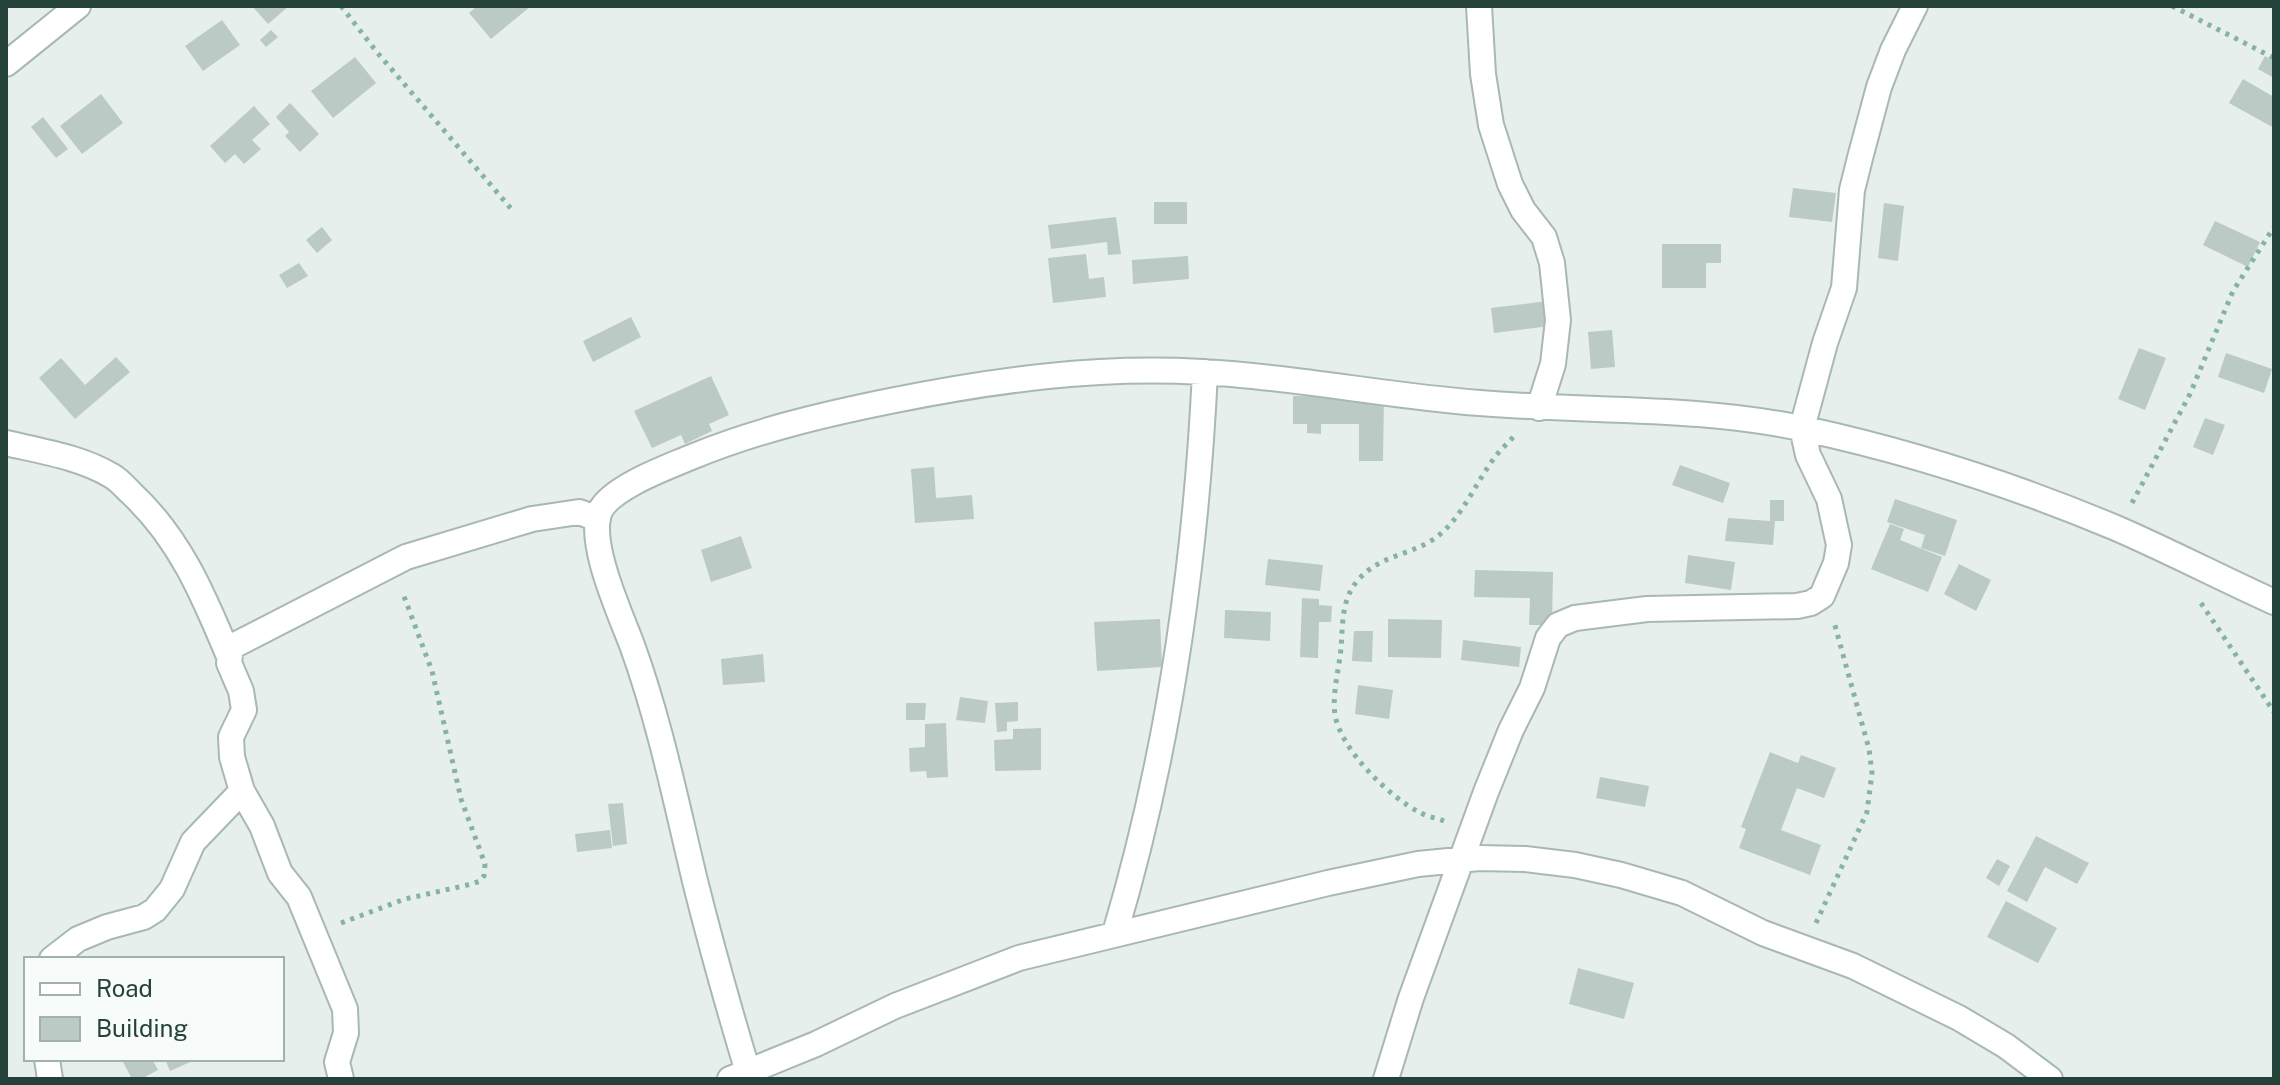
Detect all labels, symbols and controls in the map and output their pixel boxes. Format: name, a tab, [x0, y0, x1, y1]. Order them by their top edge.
legend	[24, 957, 284, 1061]
text: Road	[96, 974, 153, 1002]
text: Building	[96, 1014, 188, 1042]

